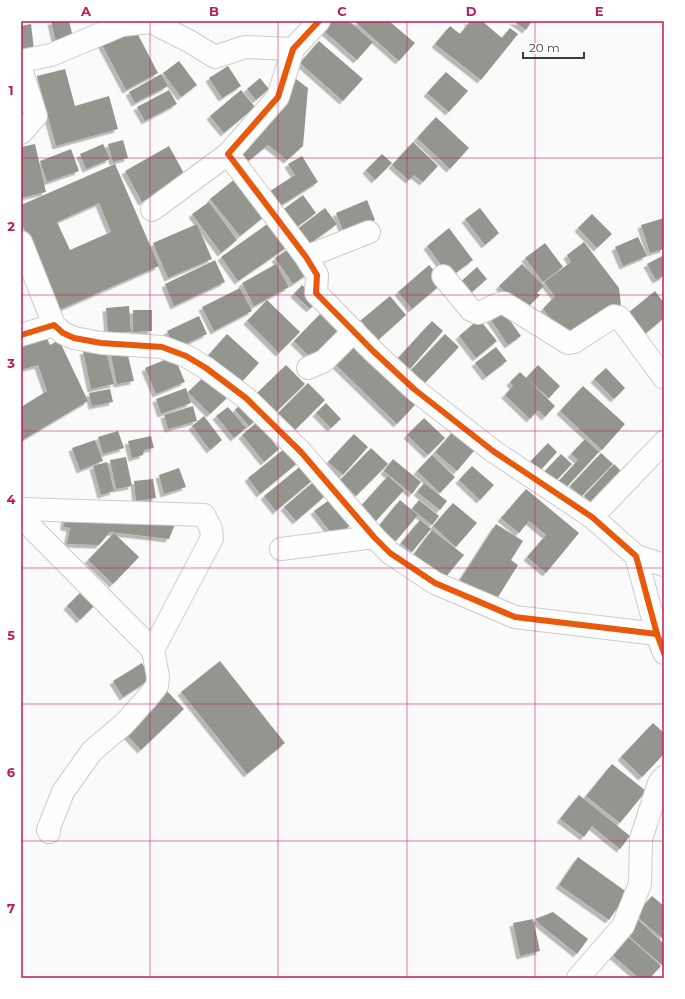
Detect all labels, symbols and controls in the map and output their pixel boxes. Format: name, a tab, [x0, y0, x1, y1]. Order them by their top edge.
text: A	[80, 3, 92, 19]
text: B	[209, 3, 219, 19]
text: C	[337, 3, 347, 19]
text: D	[466, 3, 477, 19]
text: E	[595, 3, 604, 19]
scale bar	[523, 34, 584, 60]
text: 20 m	[529, 40, 560, 55]
text: 1	[8, 82, 14, 98]
text: 2	[7, 218, 15, 234]
text: 3	[6, 355, 15, 371]
text: 4	[7, 491, 16, 507]
text: 5	[7, 627, 15, 643]
text: 6	[7, 764, 16, 780]
text: 7	[7, 900, 15, 916]

